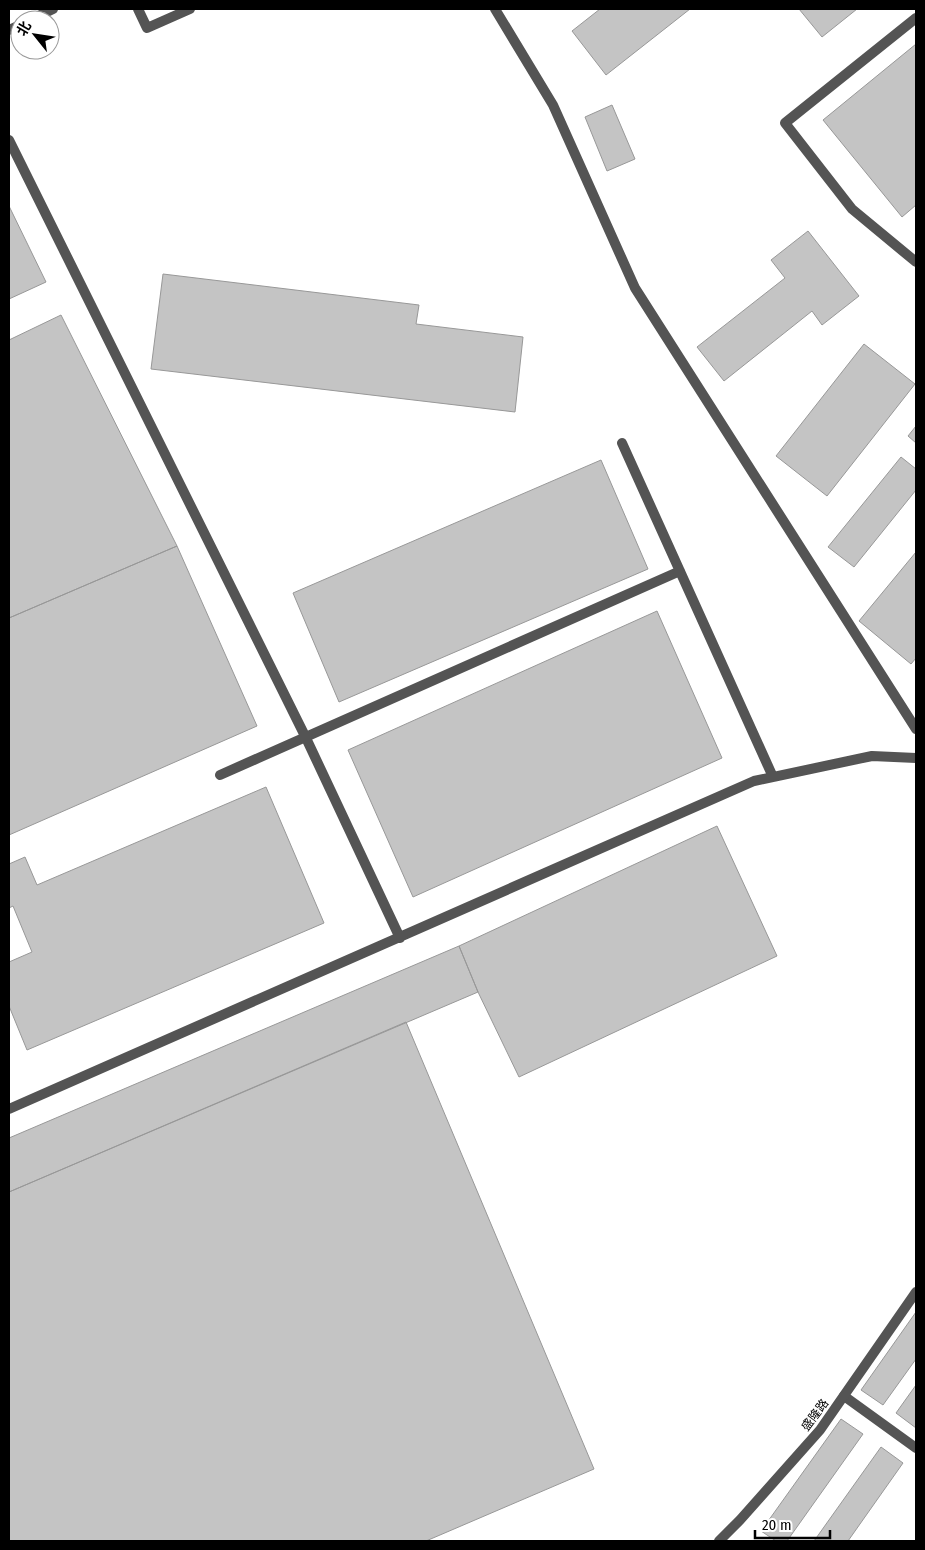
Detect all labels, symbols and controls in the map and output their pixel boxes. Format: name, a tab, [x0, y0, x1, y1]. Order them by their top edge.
north arrow	[10, 10, 60, 60]
text: 北	[13, 18, 35, 39]
street label: 盛隆路	[799, 1396, 831, 1434]
scale bar	[755, 1508, 830, 1540]
text: 20 m	[762, 1516, 792, 1534]

